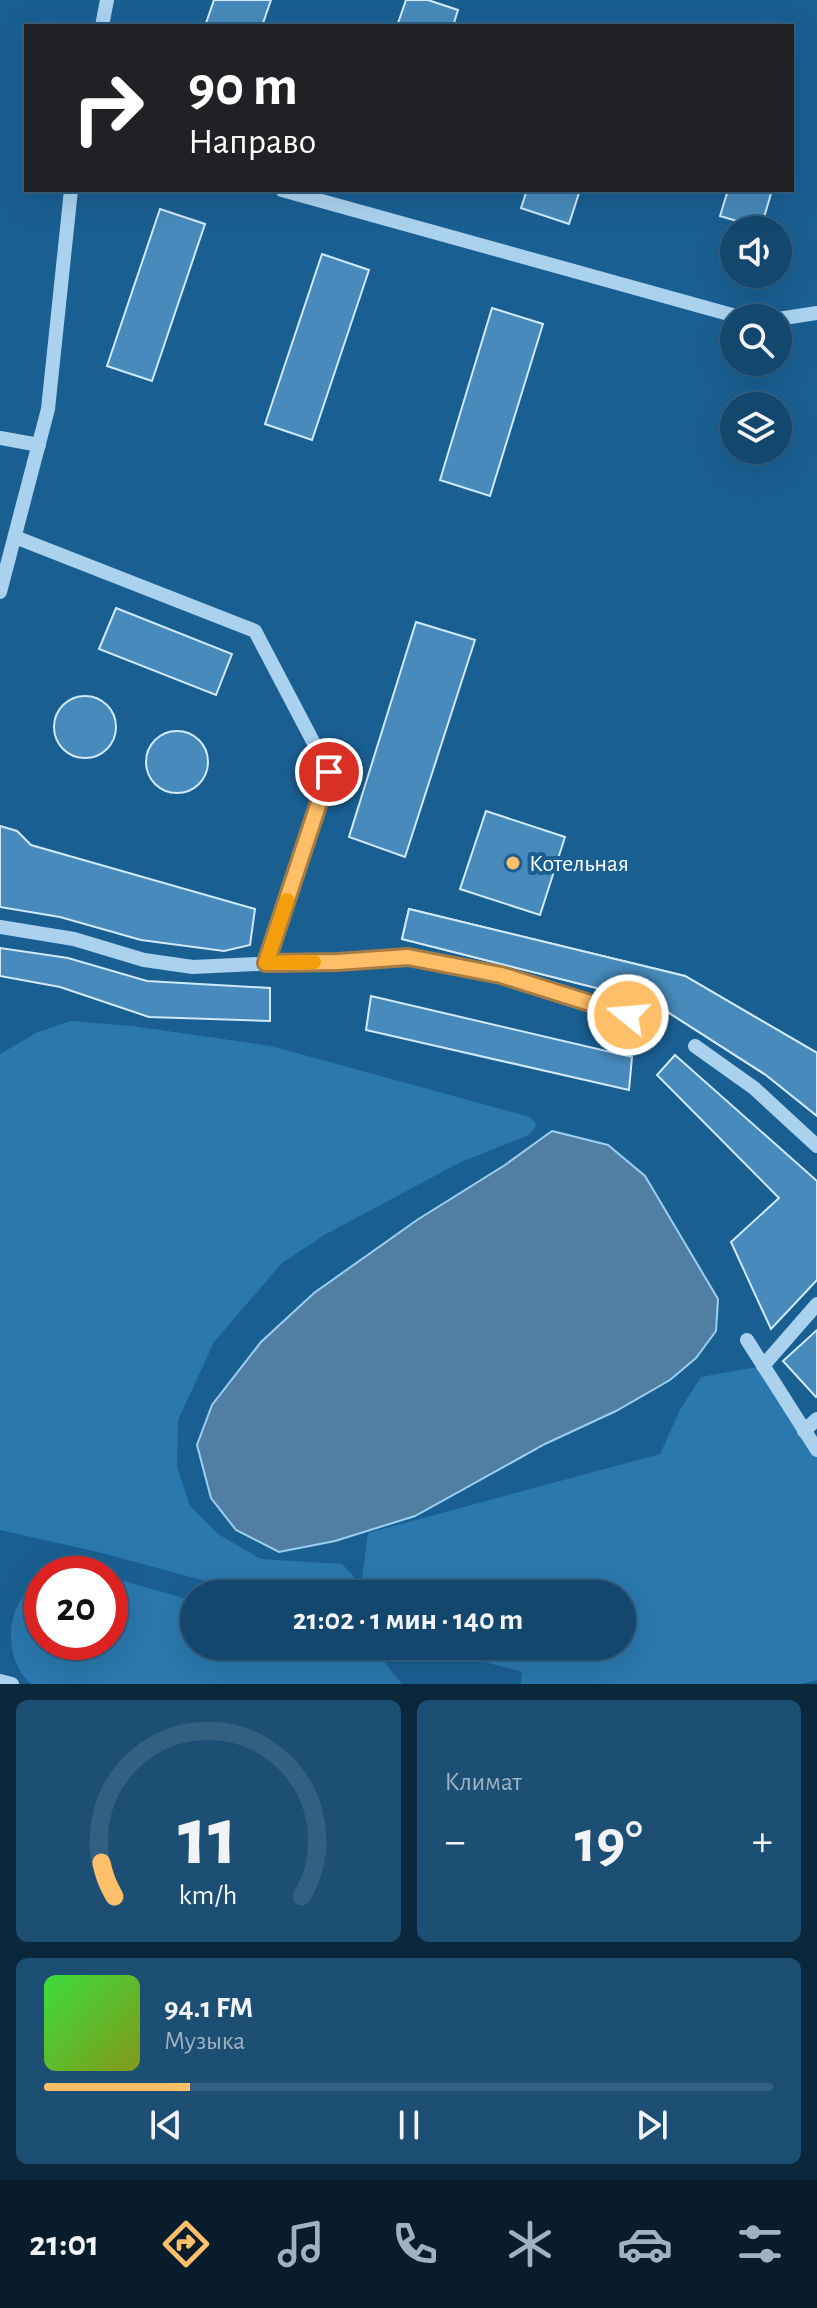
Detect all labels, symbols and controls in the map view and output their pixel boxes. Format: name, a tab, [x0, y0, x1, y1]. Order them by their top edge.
icon: right	[56, 56, 160, 160]
text: 90 m	[188, 59, 298, 115]
text: Направо	[188, 124, 316, 160]
map controls	[720, 216, 792, 464]
button: sound	[720, 216, 792, 288]
button: search	[720, 304, 792, 376]
button: layers	[720, 392, 792, 464]
pin	[295, 738, 363, 806]
icon: arrive	[307, 750, 351, 794]
place label: Котельная	[529, 852, 629, 876]
marker: Котельная	[504, 854, 522, 872]
position arrow	[586, 973, 670, 1057]
speed limit sign: 20	[24, 1556, 128, 1660]
text: 21:02 · 1 мин · 140 m	[293, 1605, 523, 1635]
text: Климат	[445, 1769, 522, 1795]
text: 11	[178, 1796, 238, 1880]
text: 19°	[575, 1813, 643, 1873]
text: −	[445, 1820, 466, 1864]
text: +	[752, 1820, 773, 1864]
text: km/h	[179, 1881, 238, 1910]
text: 94.1 FM	[164, 1993, 253, 2023]
text: Музыка	[164, 2028, 245, 2054]
icon: previous	[144, 2103, 188, 2147]
icon: pause	[387, 2103, 431, 2147]
icon: next	[630, 2103, 674, 2147]
icon: directions	[158, 2216, 214, 2272]
icon: music	[273, 2216, 329, 2272]
icon: phone	[387, 2216, 443, 2272]
icon: climate	[502, 2216, 558, 2272]
icon: car	[617, 2216, 673, 2272]
icon: filters	[732, 2216, 788, 2272]
text: 21:01	[29, 2226, 99, 2262]

